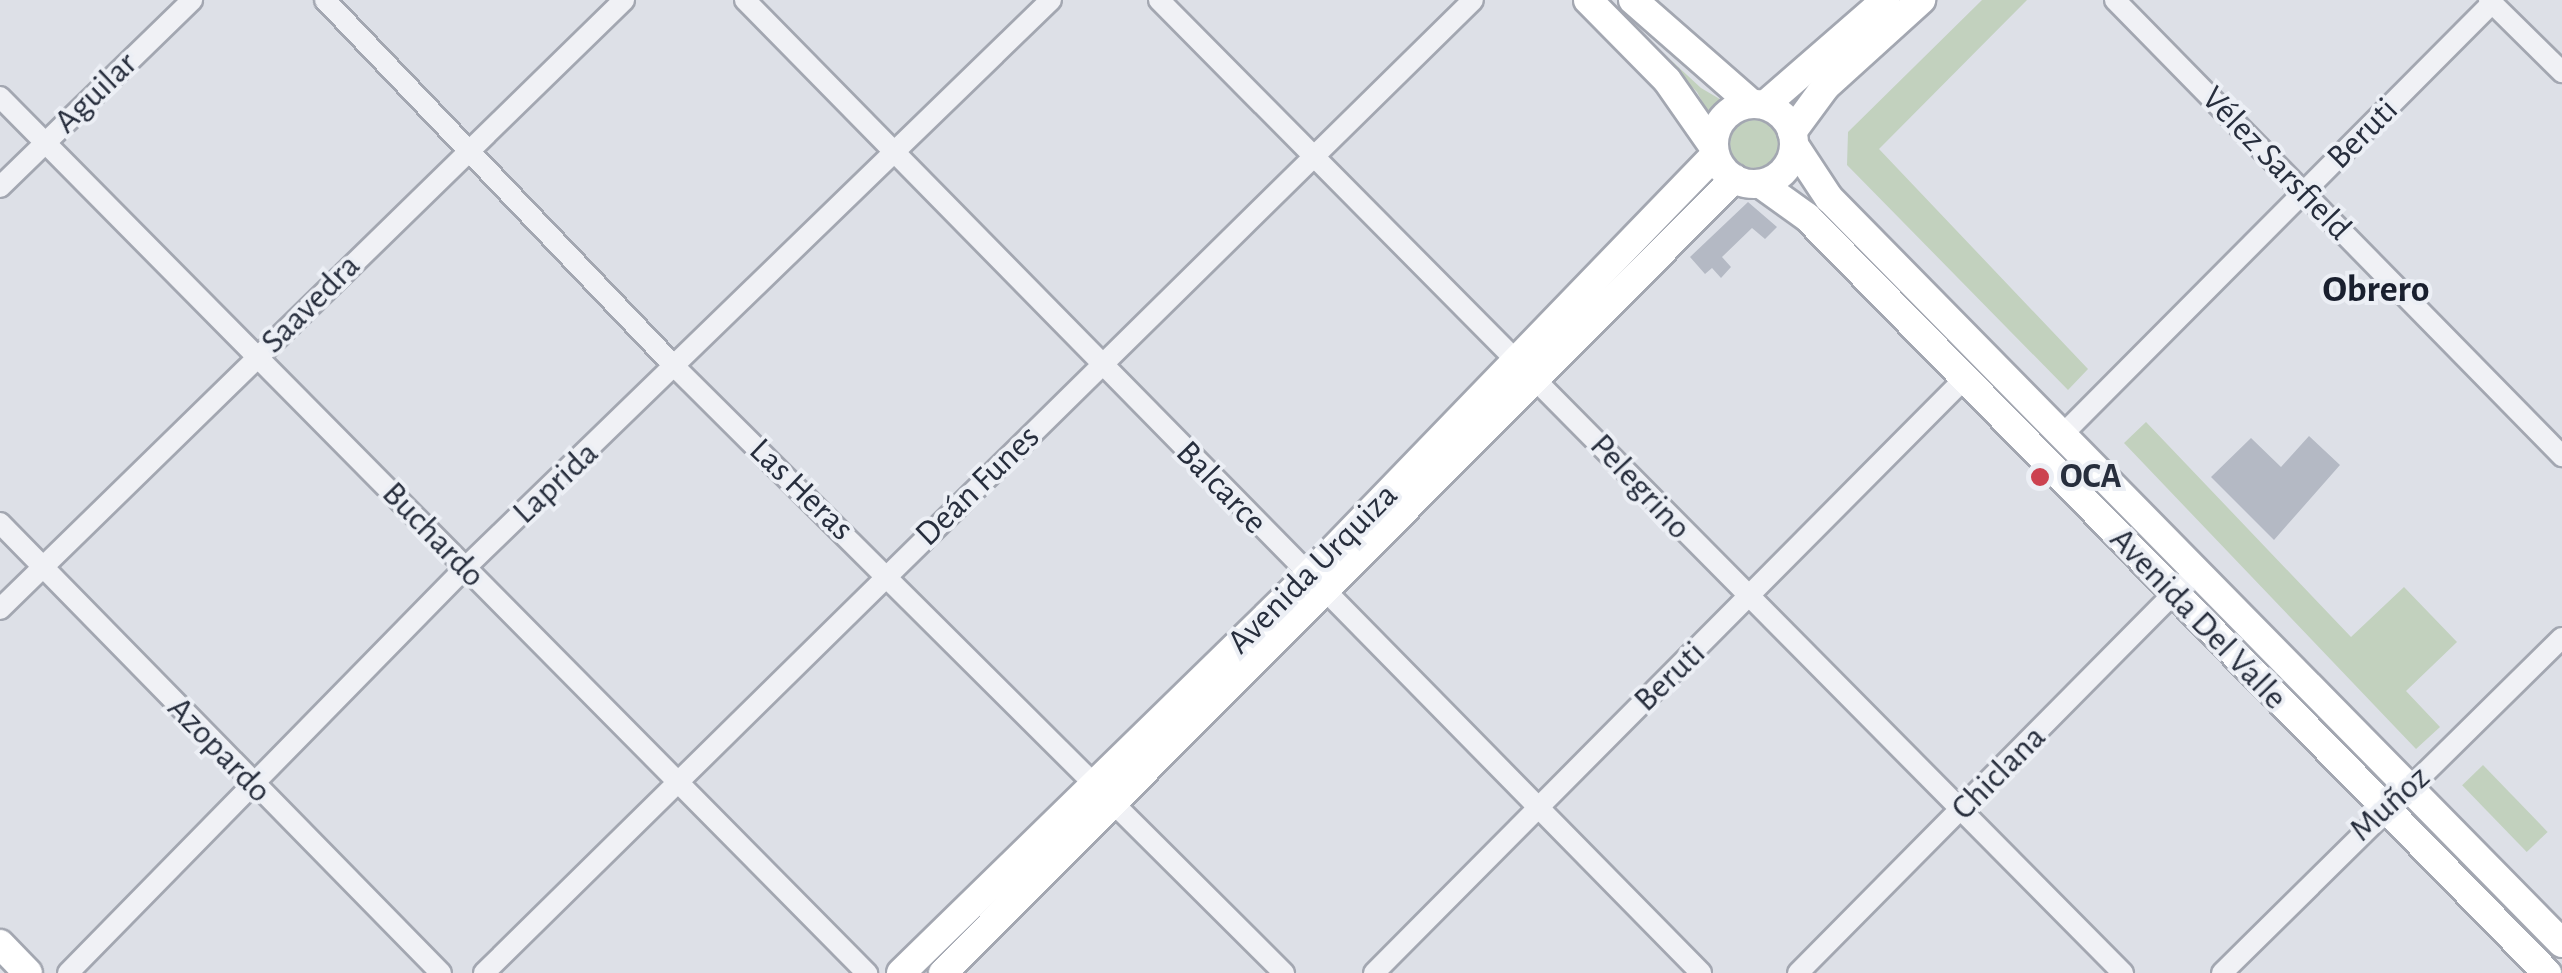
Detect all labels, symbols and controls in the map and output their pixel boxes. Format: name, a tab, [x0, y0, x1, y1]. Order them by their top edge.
street label: Aguilar	[46, 43, 146, 143]
street label: Vélez Sarsfield	[2192, 78, 2360, 250]
street label: Beruti	[2319, 90, 2407, 178]
street label: Saavedra	[253, 246, 369, 362]
district label: Obrero	[2322, 268, 2430, 314]
street label: Deán Funes	[907, 417, 1049, 555]
street label: Pelegrino	[1581, 425, 1699, 549]
street label: Las Heras	[740, 430, 862, 550]
street label: Laprida	[504, 433, 608, 533]
street label: Balcarce	[1166, 433, 1276, 543]
place label: OCA	[2060, 456, 2121, 498]
marker: OCA	[2029, 466, 2051, 488]
street label: Buchardo	[373, 473, 493, 597]
street label: Avenida Urquiza	[1219, 475, 1407, 663]
street label: Avenida Del Valle	[2100, 519, 2296, 719]
street label: Beruti	[1625, 633, 1715, 721]
street label: Azopardo	[158, 688, 280, 812]
street label: Chiclana	[1943, 717, 2055, 829]
street label: Muñoz	[2341, 757, 2439, 851]

